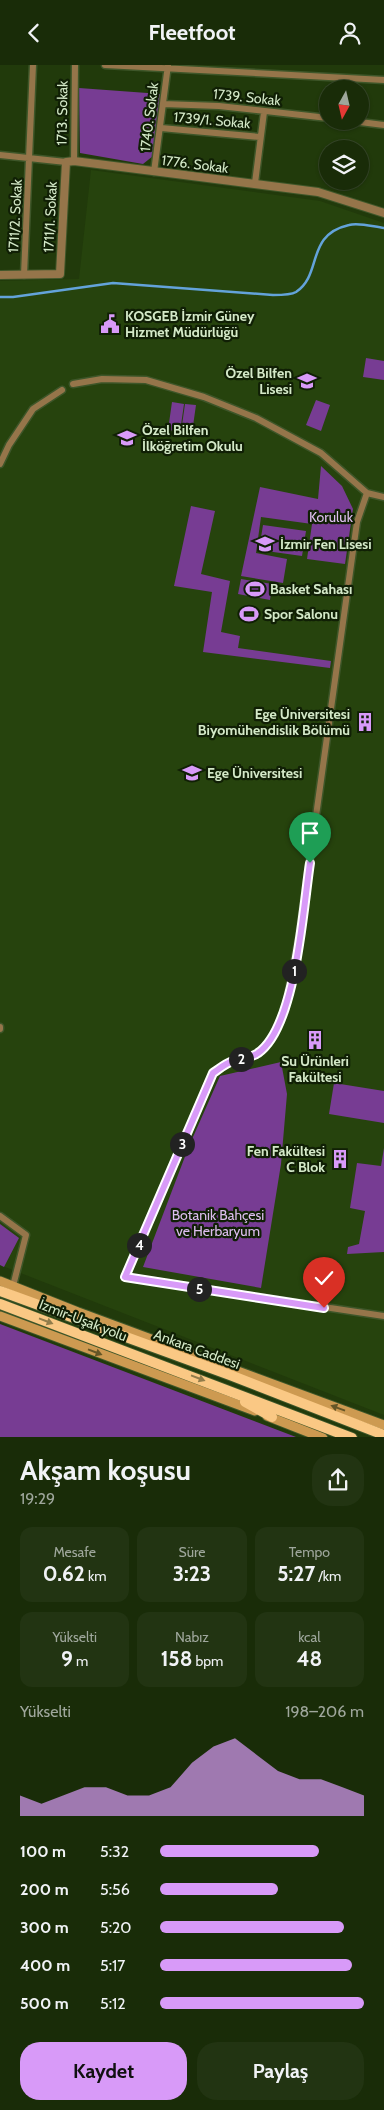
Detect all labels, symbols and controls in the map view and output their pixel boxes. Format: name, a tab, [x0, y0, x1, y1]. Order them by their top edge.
icon: back	[20, 19, 48, 47]
text: Fleetfoot	[148, 19, 236, 46]
icon: person	[336, 19, 364, 47]
street label: 1713. Sokak	[52, 80, 72, 146]
north arrow	[319, 80, 369, 130]
map controls	[319, 80, 369, 190]
street label: 1740. Sokak	[136, 81, 162, 153]
street label: 1739. Sokak	[212, 84, 282, 110]
street label: 1739/1. Sokak	[173, 108, 252, 132]
button: layers	[319, 140, 369, 190]
street label: 1776. Sokak	[160, 151, 230, 177]
street label: 1711/2. Sokak	[4, 178, 26, 253]
street label: 1711/1. Sokak	[39, 180, 61, 253]
place label: KOSGEB İzmir Güney Hizmet Müdürlüğü	[125, 307, 255, 341]
public building icon: KOSGEB İzmir Güney Hizmet Müdürlüğü	[99, 313, 121, 335]
place label: Özel Bilfen Lisesi	[226, 364, 292, 398]
school or university icon: Özel Bilfen Lisesi	[296, 370, 318, 392]
place label: Özel Bilfen İlköğretim Okulu	[142, 421, 243, 455]
school or university icon: Özel Bilfen İlköğretim Okulu	[116, 427, 138, 449]
park label: Koruluk	[309, 508, 354, 526]
school or university icon: İzmir Fen Lisesi	[254, 533, 276, 555]
place label: İzmir Fen Lisesi	[280, 535, 372, 553]
sports icon: Basket Sahası	[244, 578, 266, 600]
place label: Basket Sahası	[270, 580, 352, 598]
sports icon: Spor Salonu	[238, 603, 260, 625]
place label: Spor Salonu	[264, 605, 338, 623]
place label: Ege Üniversitesi Biyomühendislik Bölümü	[198, 705, 350, 739]
building icon: Ege Üniversitesi Biyomühendislik Bölümü	[354, 711, 376, 733]
school or university icon: Ege Üniversitesi	[181, 762, 203, 784]
place label: Ege Üniversitesi	[207, 764, 302, 782]
pin	[289, 812, 331, 863]
icon: arrive	[296, 819, 324, 847]
pin: 1	[282, 959, 306, 983]
text: 1	[292, 962, 297, 980]
building icon: Su Ürünleri Fakültesi	[304, 1029, 326, 1051]
pin: 2	[228, 1047, 254, 1071]
text: 2	[238, 1050, 245, 1068]
place label: Su Ürünleri Fakültesi	[281, 1052, 349, 1086]
pin: 3	[170, 1131, 194, 1157]
text: 3	[179, 1135, 186, 1153]
place label: Fen Fakültesi C Blok	[247, 1142, 325, 1176]
building icon: Fen Fakültesi C Blok	[329, 1148, 351, 1170]
park label: Botanik Bahçesi ve Herbaryum	[172, 1206, 264, 1240]
pin: 4	[126, 1233, 152, 1257]
text: 4	[135, 1236, 144, 1254]
pin	[303, 1257, 345, 1308]
icon: check	[310, 1264, 338, 1292]
pin: 5	[186, 1277, 212, 1301]
text: 5	[196, 1280, 203, 1298]
street label: İzmir-Uşak yolu	[36, 1295, 130, 1345]
one-way arrow	[38, 1318, 53, 1325]
street label: Ankara Caddesi	[151, 1325, 243, 1373]
one-way arrow	[87, 1349, 102, 1356]
one-way arrow	[190, 1375, 205, 1383]
one-way arrow	[330, 1404, 345, 1412]
text: Akşam koşusu	[20, 1453, 191, 1487]
button: share	[312, 1454, 364, 1506]
text: 19:29	[20, 1489, 55, 1508]
text: Mesafe	[53, 1543, 96, 1561]
text: Süre	[179, 1543, 205, 1561]
text: Tempo	[289, 1543, 330, 1561]
text: 0.62	[43, 1561, 85, 1586]
text: 3:23	[173, 1561, 211, 1586]
text: 5:27	[277, 1561, 315, 1586]
text: km	[85, 1567, 107, 1585]
text: /km	[315, 1567, 341, 1585]
text: Yükselti	[52, 1628, 97, 1646]
text: Nabız	[175, 1628, 209, 1646]
text: kcal	[298, 1628, 321, 1646]
text: 9	[61, 1646, 73, 1671]
text: 158	[161, 1646, 192, 1671]
text: 48	[296, 1646, 322, 1671]
text: m	[73, 1652, 88, 1670]
text: bpm	[192, 1652, 223, 1670]
text: Yükselti	[20, 1702, 71, 1721]
text: 198–206 m	[285, 1702, 364, 1721]
text: 100 m	[20, 1842, 66, 1861]
text: 5:32	[100, 1842, 129, 1861]
text: 200 m	[20, 1880, 69, 1899]
text: 5:56	[100, 1880, 130, 1899]
text: 300 m	[20, 1918, 69, 1937]
text: 5:20	[100, 1918, 132, 1937]
text: 400 m	[20, 1956, 70, 1975]
text: 5:17	[100, 1956, 125, 1975]
text: 500 m	[20, 1994, 69, 2013]
text: 5:12	[100, 1994, 126, 2013]
button: Kaydet	[20, 2042, 187, 2100]
button: Paylaş	[197, 2042, 364, 2100]

